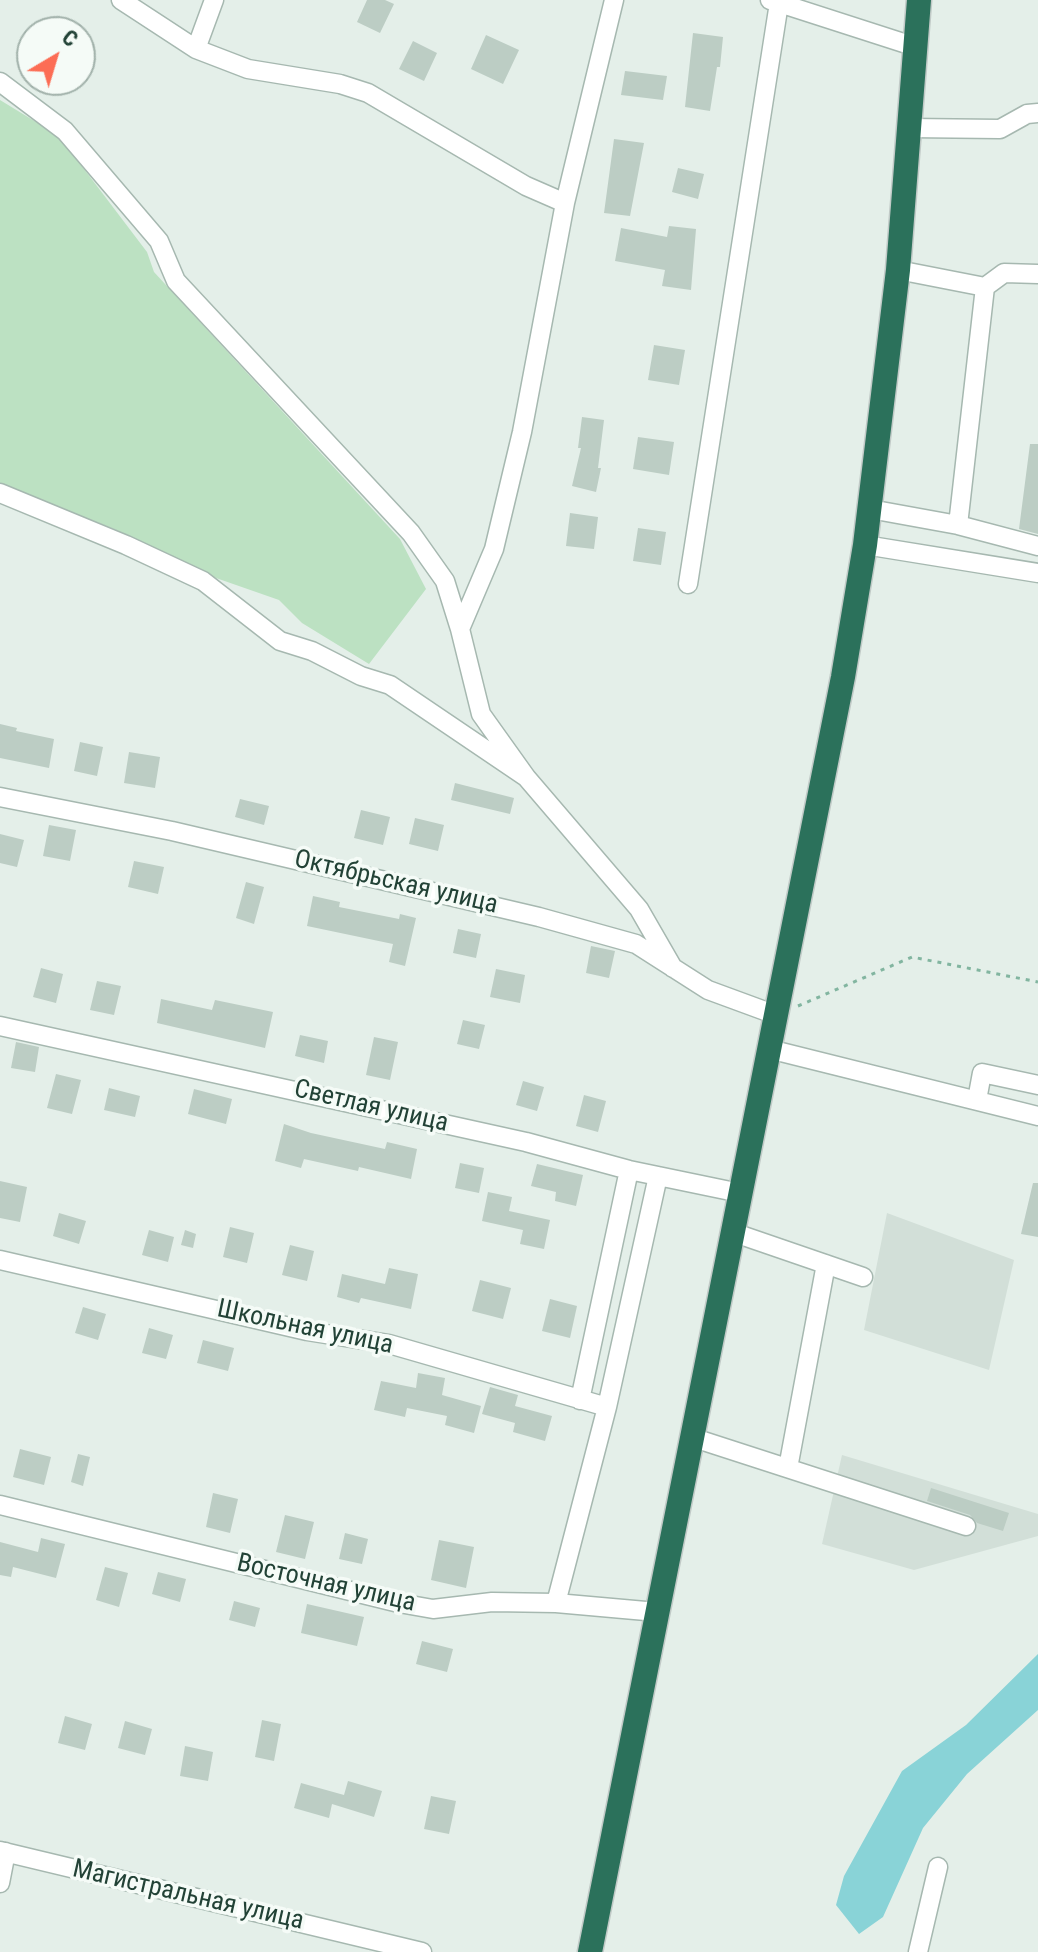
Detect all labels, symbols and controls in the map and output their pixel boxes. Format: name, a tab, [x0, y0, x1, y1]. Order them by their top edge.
north arrow	[16, 16, 96, 96]
text: С	[57, 25, 82, 52]
street label: Октябрьская улица	[291, 844, 501, 922]
street label: Светлая улица	[291, 1074, 451, 1140]
street label: Школьная улица	[214, 1294, 396, 1362]
street label: Восточная улица	[234, 1548, 418, 1620]
street label: Магистральная улица	[69, 1854, 307, 1938]

